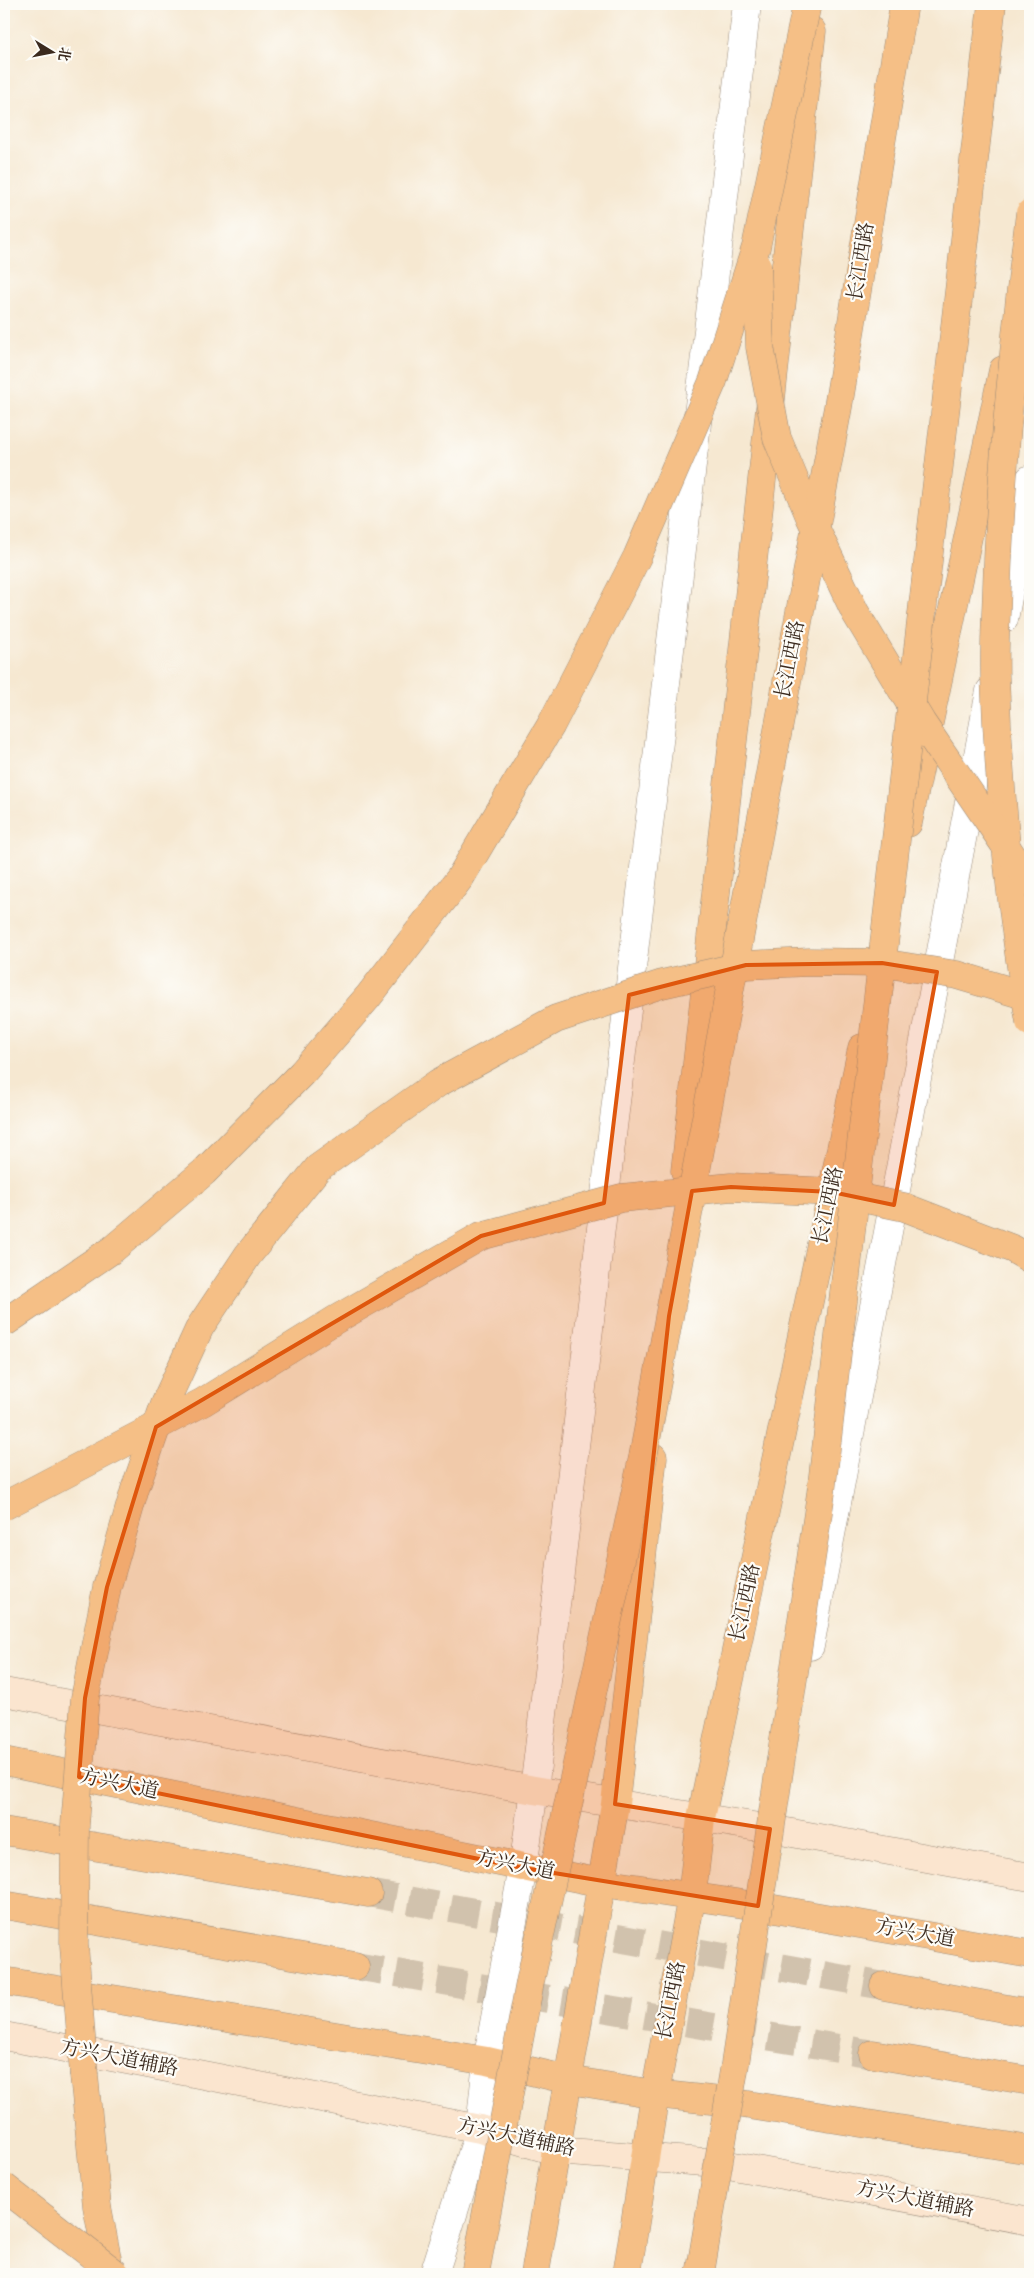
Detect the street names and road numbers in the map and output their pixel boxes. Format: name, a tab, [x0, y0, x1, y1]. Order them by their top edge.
street label: 长江西路	[844, 221, 878, 303]
street label: 长江西路	[772, 618, 808, 701]
street label: 长江西路	[809, 1164, 847, 1247]
street label: 长江西路	[726, 1561, 764, 1644]
street label: 方兴大道	[78, 1765, 161, 1803]
street label: 方兴大道	[474, 1847, 557, 1883]
street label: 方兴大道	[874, 1915, 956, 1951]
street label: 长江西路	[653, 1959, 689, 2042]
street label: 方兴大道辅路	[58, 2036, 180, 2080]
street label: 方兴大道辅路	[455, 2114, 577, 2160]
street label: 方兴大道辅路	[854, 2177, 976, 2221]

